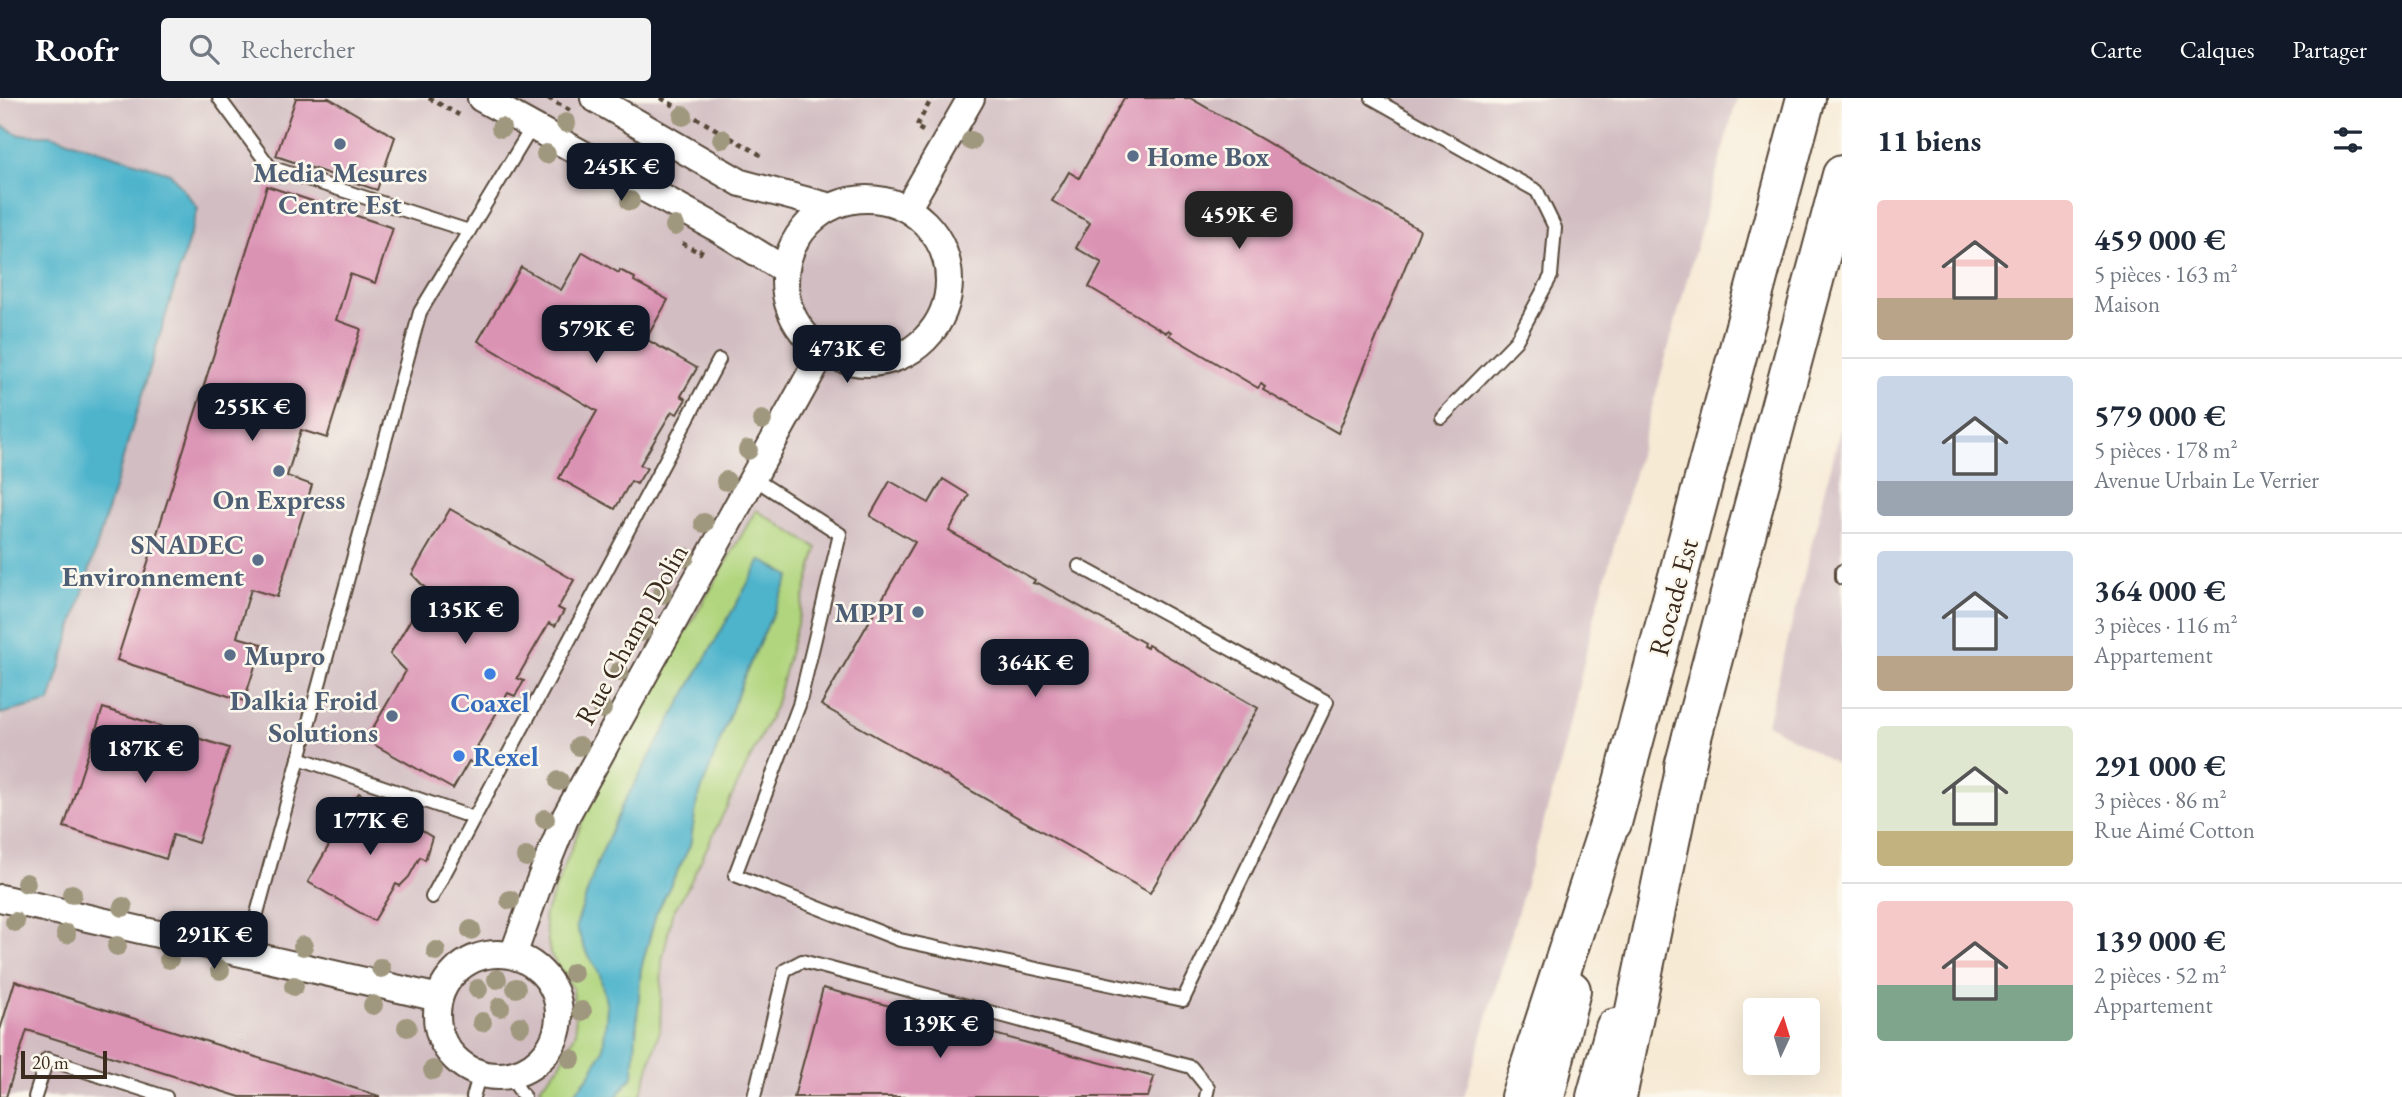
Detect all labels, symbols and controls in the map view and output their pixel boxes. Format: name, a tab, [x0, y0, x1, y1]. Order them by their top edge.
search box	[161, 18, 651, 81]
text: Roofr	[35, 28, 119, 71]
icon: search	[185, 30, 223, 68]
text: Rechercher	[241, 32, 355, 66]
text: Carte	[2090, 34, 2142, 65]
text: Calques	[2180, 34, 2254, 65]
text: Partager	[2292, 34, 2367, 65]
text: 11 biens	[1877, 121, 1981, 160]
icon: filters	[2329, 121, 2367, 159]
marker: Media Mesures Centre Est	[332, 136, 348, 152]
place label: Home Box	[1147, 138, 1269, 174]
pin: 245K €	[564, 144, 678, 203]
marker: Home Box	[1125, 148, 1141, 164]
text: 245K €	[583, 151, 659, 181]
place label: Media Mesures Centre Est	[253, 154, 427, 222]
pin: 459K €	[1182, 192, 1296, 251]
text: 459K €	[1201, 199, 1277, 229]
text: 459 000 €	[2094, 220, 2226, 259]
icon: home	[1933, 228, 2017, 312]
text: 5 pièces · 163 m²	[2094, 259, 2238, 289]
text: Maison	[2094, 289, 2160, 319]
pin: 579K €	[539, 306, 653, 365]
text: 579K €	[558, 313, 634, 343]
pin: 473K €	[790, 326, 904, 385]
text: 473K €	[809, 333, 885, 363]
pin: 255K €	[195, 384, 309, 443]
text: 255K €	[214, 391, 290, 421]
text: 579 000 €	[2094, 396, 2226, 435]
icon: home	[1933, 404, 2017, 488]
text: 5 pièces · 178 m²	[2094, 435, 2238, 465]
marker: On Express	[271, 463, 287, 479]
text: Avenue Urbain Le Verrier	[2094, 465, 2319, 495]
place label: On Express	[213, 481, 345, 517]
place label: SNADEC Environnement	[62, 526, 244, 594]
street label: Rocade Est	[1640, 534, 1706, 660]
street label: Rue Champ Dolin	[566, 537, 696, 731]
marker: SNADEC Environnement	[250, 552, 266, 568]
text: 364 000 €	[2094, 571, 2226, 610]
icon: home	[1933, 579, 2017, 663]
pin: 135K €	[408, 587, 522, 646]
text: 135K €	[427, 594, 503, 624]
place label: MPPI	[834, 594, 904, 630]
marker: MPPI	[910, 604, 926, 620]
text: 3 pièces · 116 m²	[2094, 610, 2238, 640]
place label: Mupro	[244, 637, 325, 673]
pin: 364K €	[978, 640, 1092, 699]
text: Appartement	[2094, 640, 2213, 670]
marker: Mupro	[222, 647, 238, 663]
text: 364K €	[997, 647, 1073, 677]
marker: Coaxel	[482, 666, 498, 682]
place label: Dalkia Froid Solutions	[230, 682, 379, 750]
place label: Coaxel	[450, 684, 530, 720]
marker: Dalkia Froid Solutions	[384, 708, 400, 724]
pin: 187K €	[88, 726, 202, 785]
text: 187K €	[107, 733, 183, 763]
place label: Rexel	[473, 738, 539, 774]
text: 291 000 €	[2094, 746, 2226, 785]
marker: Rexel	[451, 748, 467, 764]
icon: home	[1933, 754, 2017, 838]
text: 3 pièces · 86 m²	[2094, 785, 2227, 815]
pin: 177K €	[313, 798, 427, 857]
text: 177K €	[332, 805, 408, 835]
text: Rue Aimé Cotton	[2094, 815, 2255, 845]
pin: 291K €	[157, 912, 271, 971]
text: 291K €	[176, 919, 252, 949]
text: 139 000 €	[2094, 921, 2226, 960]
icon: home	[1933, 929, 2017, 1013]
text: 2 pièces · 52 m²	[2094, 960, 2227, 990]
text: Appartement	[2094, 990, 2213, 1020]
north arrow	[1743, 998, 1820, 1074]
map controls	[1743, 998, 1820, 1075]
pin: 139K €	[883, 1000, 997, 1060]
text: 139K €	[902, 1008, 978, 1038]
scale bar	[21, 1048, 107, 1080]
text: 20 m	[32, 1050, 69, 1075]

